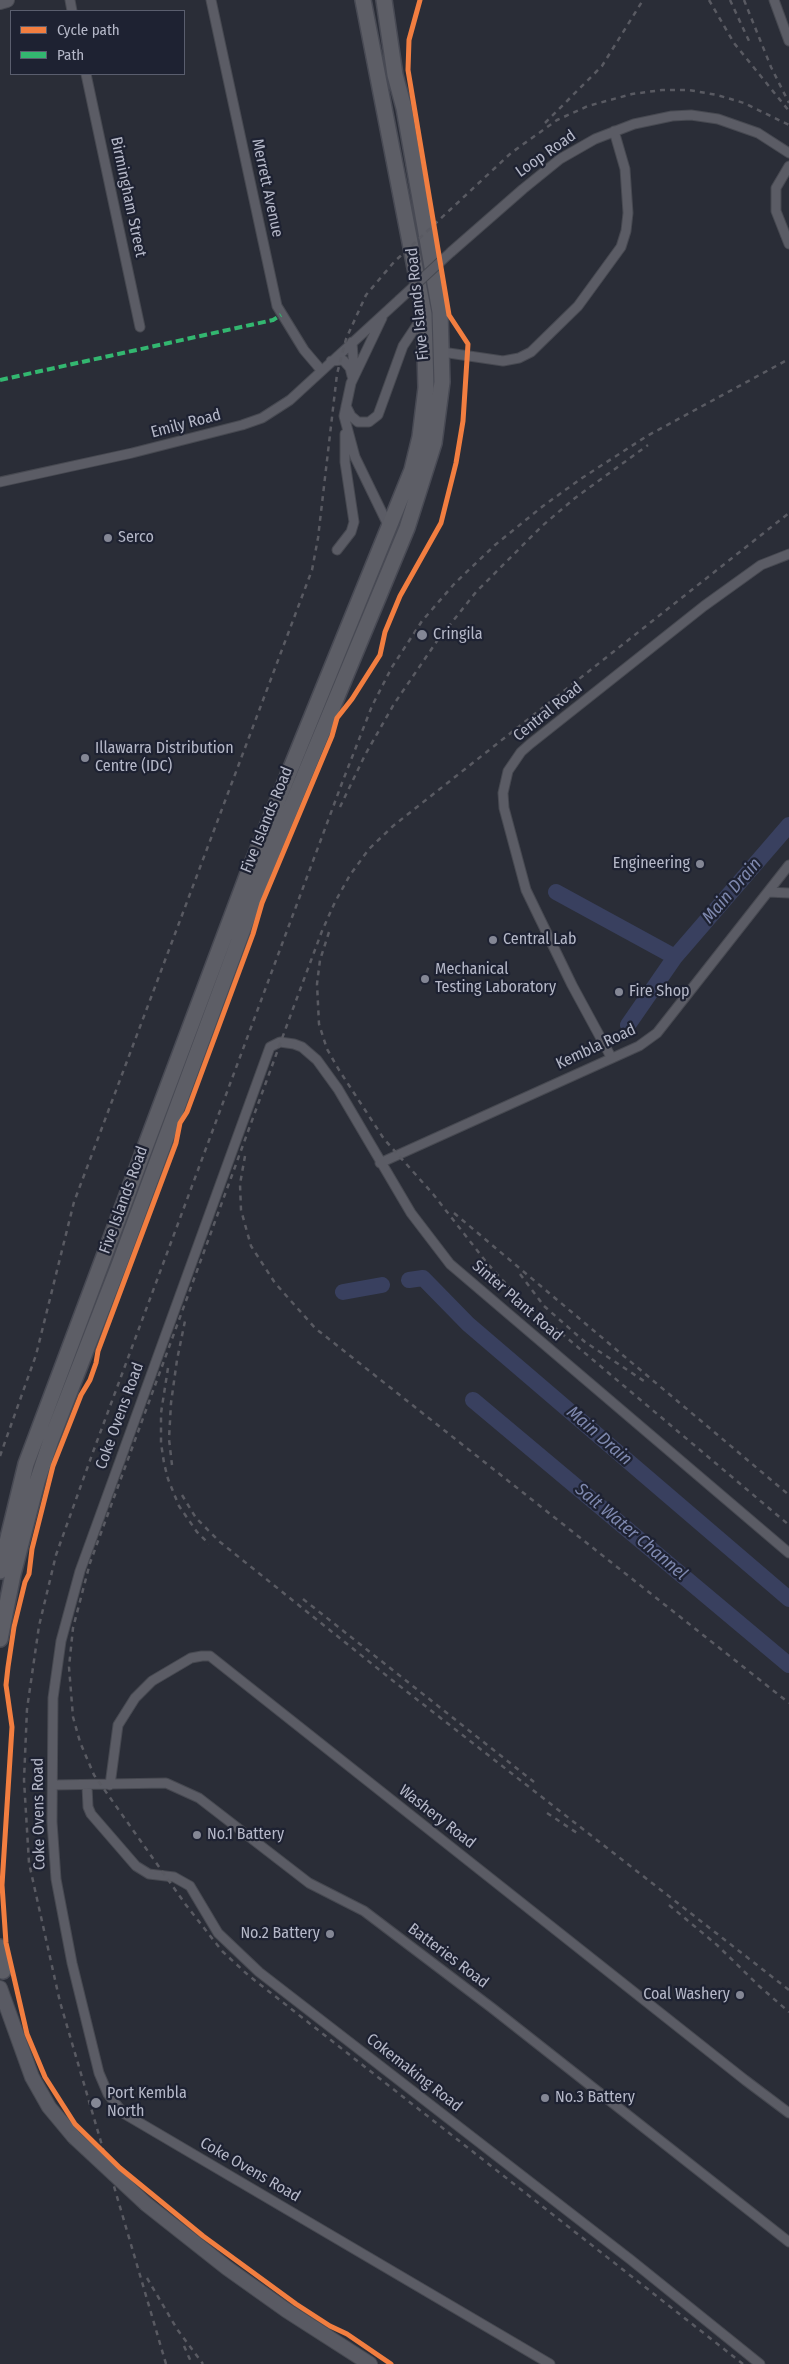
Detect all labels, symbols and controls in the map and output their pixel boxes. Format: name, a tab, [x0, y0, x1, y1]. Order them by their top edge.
legend	[10, 10, 185, 75]
text: Cycle path	[57, 21, 120, 39]
text: Path	[57, 46, 84, 64]
street label: Loop Road	[512, 126, 580, 182]
street label: Birmingham Street	[106, 135, 150, 259]
street label: Merrett Avenue	[247, 137, 287, 239]
street label: Five Islands Road	[403, 247, 433, 361]
street label: Emily Road	[149, 405, 223, 443]
place label: Serco	[118, 528, 154, 548]
marker: Serco	[102, 532, 114, 544]
place label: Cringila	[433, 625, 482, 645]
marker: Cringila	[415, 628, 429, 642]
street label: Central Road	[510, 678, 586, 746]
place label: Illawarra Distribution Centre (IDC)	[95, 739, 234, 777]
marker: Illawarra Distribution Centre (IDC)	[79, 752, 91, 764]
street label: Five Islands Road	[237, 764, 297, 876]
place label: Engineering	[613, 854, 690, 874]
water label: Main Drain	[698, 854, 766, 928]
marker: Engineering	[694, 858, 706, 870]
place label: Central Lab	[503, 930, 576, 950]
marker: Central Lab	[487, 934, 499, 946]
place label: Mechanical Testing Laboratory	[435, 960, 556, 998]
marker: Mechanical Testing Laboratory	[419, 973, 431, 985]
place label: Fire Shop	[629, 982, 690, 1002]
marker: Fire Shop	[613, 986, 625, 998]
street label: Kembla Road	[553, 1020, 639, 1074]
street label: Five Islands Road	[96, 1144, 152, 1256]
street label: Sinter Plant Road	[468, 1257, 566, 1345]
street label: Coke Ovens Road	[92, 1360, 148, 1472]
water label: Main Drain	[562, 1402, 636, 1470]
water label: Salt Water Channel	[571, 1479, 691, 1585]
street label: Coke Ovens Road	[28, 1758, 50, 1870]
street label: Washery Road	[395, 1781, 479, 1853]
place label: No.1 Battery	[207, 1825, 284, 1845]
marker: No.1 Battery	[191, 1829, 203, 1841]
street label: Batteries Road	[404, 1919, 492, 1993]
place label: No.2 Battery	[240, 1924, 320, 1944]
marker: No.2 Battery	[324, 1928, 336, 1940]
place label: Coal Washery	[643, 1985, 730, 2005]
marker: Coal Washery	[734, 1989, 746, 2001]
street label: Cokemaking Road	[362, 2030, 466, 2116]
place label: Port Kembla North	[107, 2084, 187, 2122]
place label: No.3 Battery	[555, 2088, 635, 2108]
marker: No.3 Battery	[539, 2092, 551, 2104]
marker: Port Kembla North	[89, 2096, 103, 2110]
street label: Coke Ovens Road	[197, 2134, 303, 2206]

